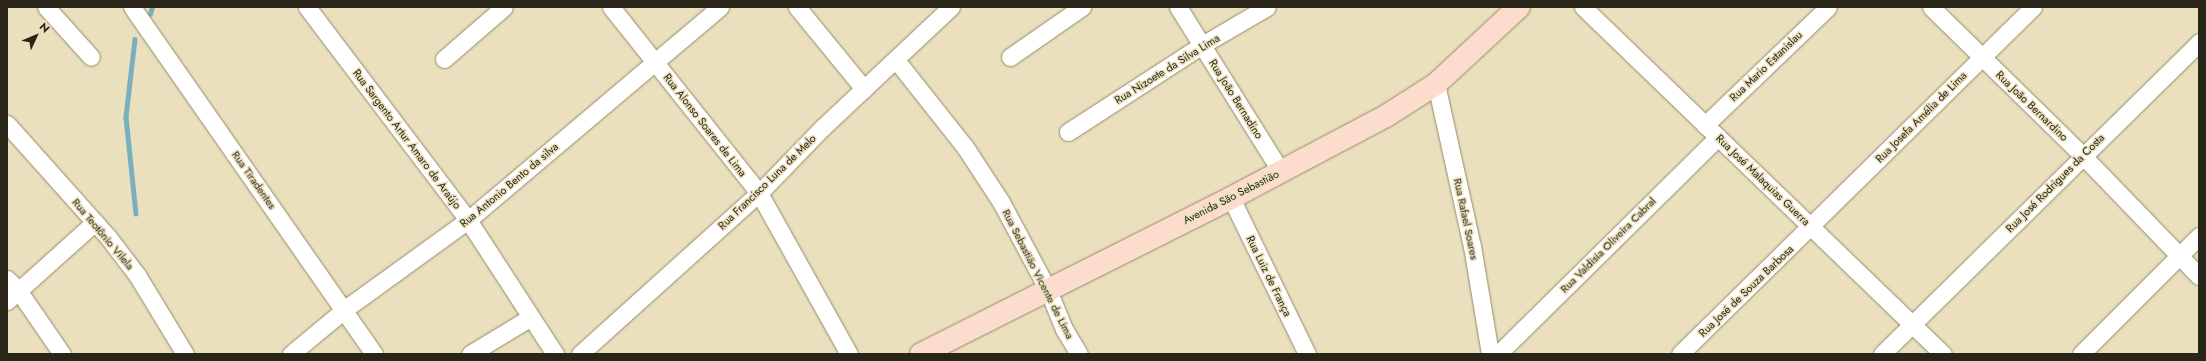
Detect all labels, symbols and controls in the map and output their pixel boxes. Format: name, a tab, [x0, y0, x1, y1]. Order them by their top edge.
north arrow	[16, 16, 56, 56]
text: N	[36, 19, 53, 36]
street label: Rua Mario Estanislau	[1727, 28, 1805, 104]
street label: Rua Nizoete da Silva Lima	[1112, 31, 1222, 107]
street label: Rua João Bernadino	[1206, 57, 1266, 141]
street label: Rua Sargento Artur Amaro de Araújo	[350, 66, 464, 212]
street label: Rua João Bernardino	[1993, 68, 2071, 144]
street label: Rua Josefa Amélia de Lima	[1873, 69, 1969, 165]
street label: Rua Alonso Soares de Lima	[661, 71, 749, 179]
street label: Rua José Rodrigues da Costa	[2003, 131, 2107, 235]
street label: Rua Francisco Luna de Melo	[715, 132, 819, 232]
street label: Rua José Malaquias Guerra	[1713, 132, 1813, 228]
street label: Rua Antonio Bento da silva	[457, 140, 561, 230]
street label: Rua Tiradentes	[229, 148, 279, 212]
street label: Avenida São Sebastião	[1181, 167, 1281, 227]
street label: Rua Rafael Soares	[1451, 177, 1481, 261]
street label: Rua Valdisia Oliveira Cabral	[1557, 194, 1659, 296]
street label: Rua Teotônio Vilela	[69, 196, 137, 272]
street label: Rua Sebastião Vicente de Lima	[1000, 207, 1076, 341]
street label: Rua Luiz de França	[1244, 233, 1294, 319]
street label: Rua José de Souza Barbosa	[1696, 242, 1796, 340]

